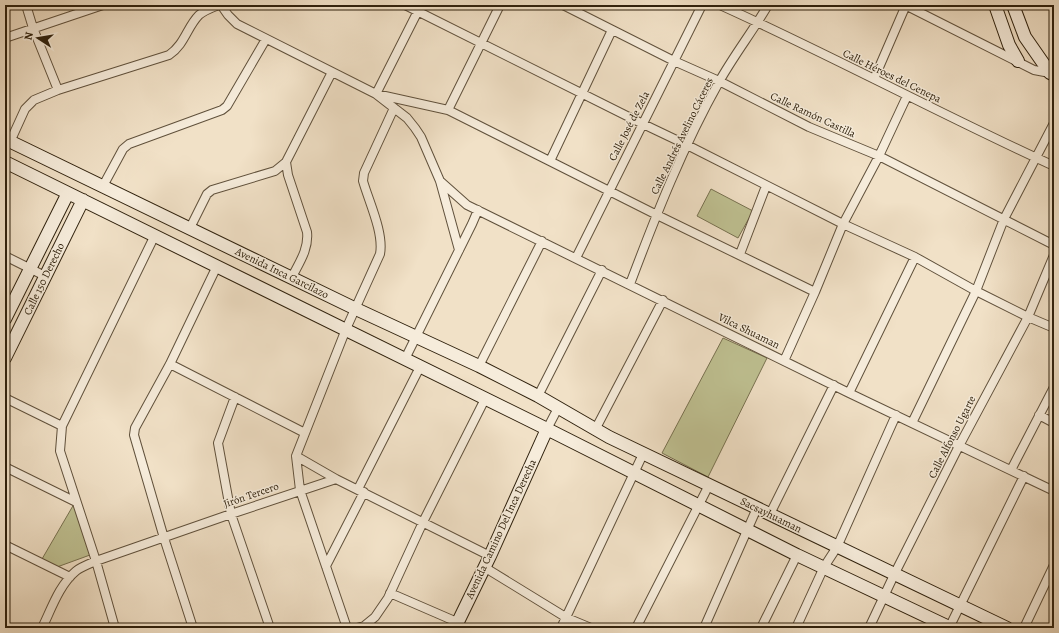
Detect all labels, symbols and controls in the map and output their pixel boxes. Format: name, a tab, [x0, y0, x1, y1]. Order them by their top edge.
north arrow	[18, 18, 58, 58]
text: N	[21, 31, 37, 42]
street label: Calle Héroes del Cenepa	[840, 46, 945, 107]
street label: Calle Andrés Avelino Cáceres	[647, 75, 717, 197]
street label: Calle José de Zela	[605, 88, 653, 163]
street label: Calle Ramón Castilla	[768, 89, 859, 142]
street label: Calle 150 Derecho	[20, 240, 68, 318]
street label: Avenida Inca Garcilazo	[232, 243, 332, 302]
street label: Vilca Shuaman	[715, 309, 782, 352]
street label: Calle Alfonso Ugarte	[925, 393, 979, 481]
street label: Avenida Camino Del Inca Derecha	[461, 456, 540, 602]
street label: Jirón Tercero	[221, 478, 281, 511]
street label: Sacsayhuaman	[738, 494, 804, 536]

